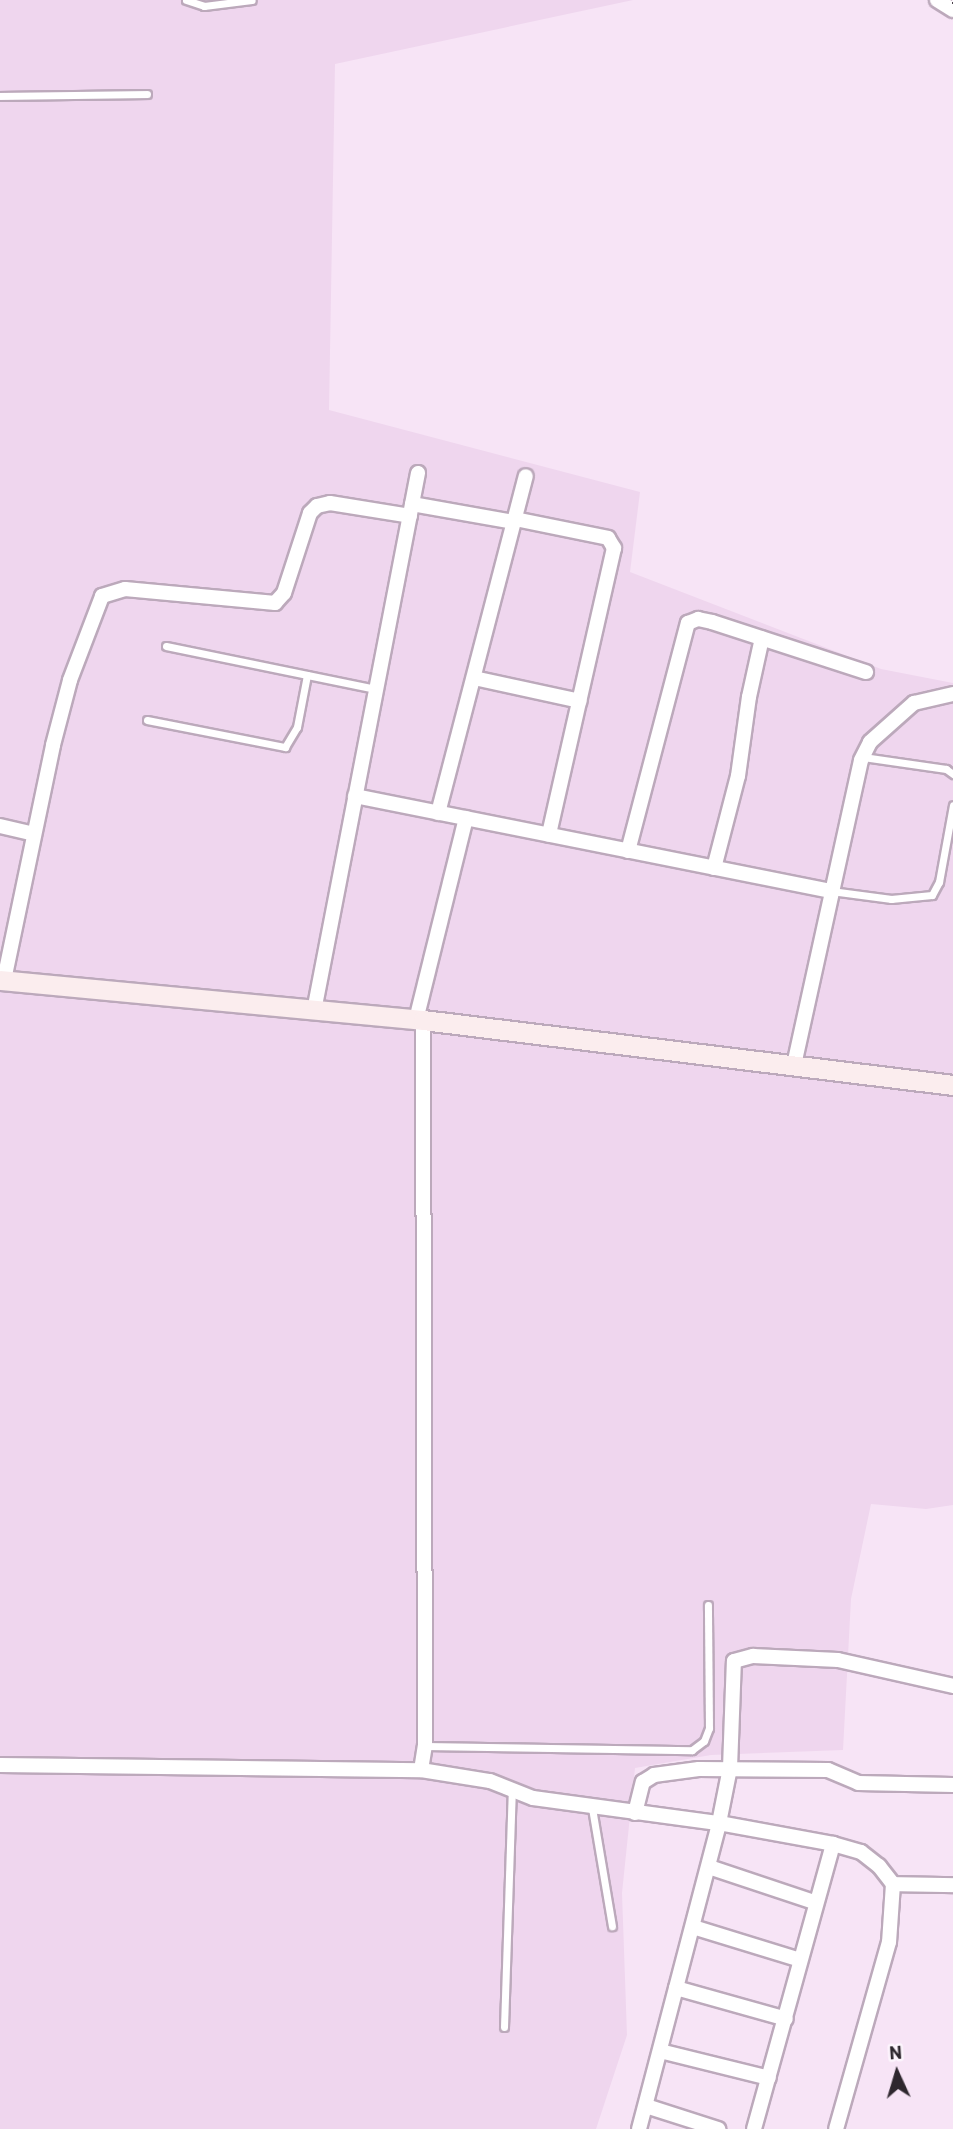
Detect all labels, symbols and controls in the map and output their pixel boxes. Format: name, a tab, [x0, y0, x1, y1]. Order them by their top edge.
north arrow	[862, 2038, 932, 2108]
text: N	[888, 2040, 903, 2063]

